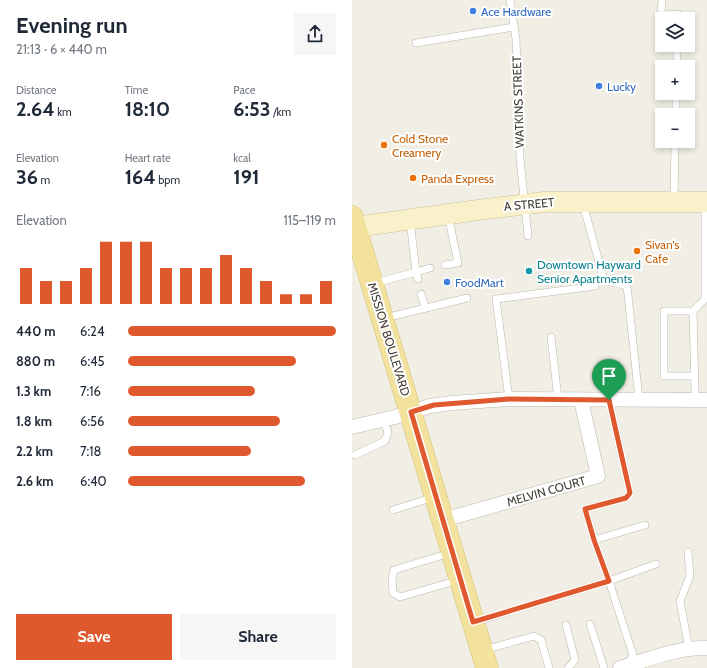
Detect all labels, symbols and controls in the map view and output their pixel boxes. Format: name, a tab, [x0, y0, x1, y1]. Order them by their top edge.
place label: Ace Hardware	[481, 4, 551, 19]
marker: Ace Hardware	[468, 6, 478, 16]
text: Evening run	[16, 12, 128, 39]
map controls	[655, 12, 695, 148]
button: layers	[655, 12, 695, 52]
button: share	[294, 13, 336, 55]
text: 21:13 · 6 × 440 m	[16, 41, 107, 57]
street label: WATKINS STREET	[509, 55, 527, 148]
button: +	[655, 60, 695, 100]
place label: Lucky	[607, 79, 636, 94]
marker: Lucky	[594, 81, 604, 91]
text: Distance	[16, 83, 57, 97]
text: Time	[125, 83, 148, 97]
text: Pace	[233, 83, 255, 97]
text: 2.64	[16, 97, 55, 121]
text: 18:10	[125, 97, 170, 121]
text: 6:53	[233, 97, 271, 121]
text: km	[55, 105, 72, 119]
text: /km	[271, 105, 291, 119]
button: −	[655, 108, 695, 148]
place label: Cold Stone Creamery	[392, 131, 448, 160]
marker: Cold Stone Creamery	[379, 140, 389, 150]
text: Elevation	[16, 151, 59, 165]
text: Heart rate	[125, 151, 171, 165]
text: kcal	[233, 151, 251, 165]
text: 36	[16, 165, 38, 189]
text: 164	[125, 165, 156, 189]
text: 191	[233, 165, 259, 189]
place label: Panda Express	[421, 171, 494, 186]
text: m	[38, 173, 50, 187]
text: bpm	[156, 173, 180, 187]
marker: Panda Express	[408, 173, 418, 183]
street label: A STREET	[503, 194, 555, 214]
text: Elevation	[16, 212, 67, 228]
text: 115–119 m	[283, 212, 336, 228]
place label: Sivan's Cafe	[645, 237, 679, 266]
marker: Sivan's Cafe	[632, 246, 642, 256]
place label: Downtown Hayward Senior Apartments	[537, 257, 641, 286]
marker: Downtown Hayward Senior Apartments	[524, 266, 534, 276]
place label: FoodMart	[455, 275, 504, 290]
marker: FoodMart	[442, 277, 452, 287]
street label: MISSION BOULEVARD	[365, 280, 414, 398]
text: 440 m	[16, 323, 56, 339]
text: 6:24	[80, 323, 104, 339]
text: 880 m	[16, 353, 55, 369]
text: 6:45	[80, 353, 105, 369]
pin	[592, 359, 626, 400]
icon: arrive	[598, 365, 620, 387]
text: 1.3 km	[16, 383, 51, 399]
text: 7:16	[80, 383, 101, 399]
text: 1.8 km	[16, 413, 52, 429]
text: 6:56	[80, 413, 105, 429]
text: 2.2 km	[16, 443, 53, 459]
text: 7:18	[80, 443, 101, 459]
street label: MELVIN COURT	[505, 472, 588, 509]
text: 2.6 km	[16, 473, 54, 489]
text: 6:40	[80, 473, 107, 489]
button: Save	[16, 614, 172, 660]
button: Share	[180, 614, 336, 660]

